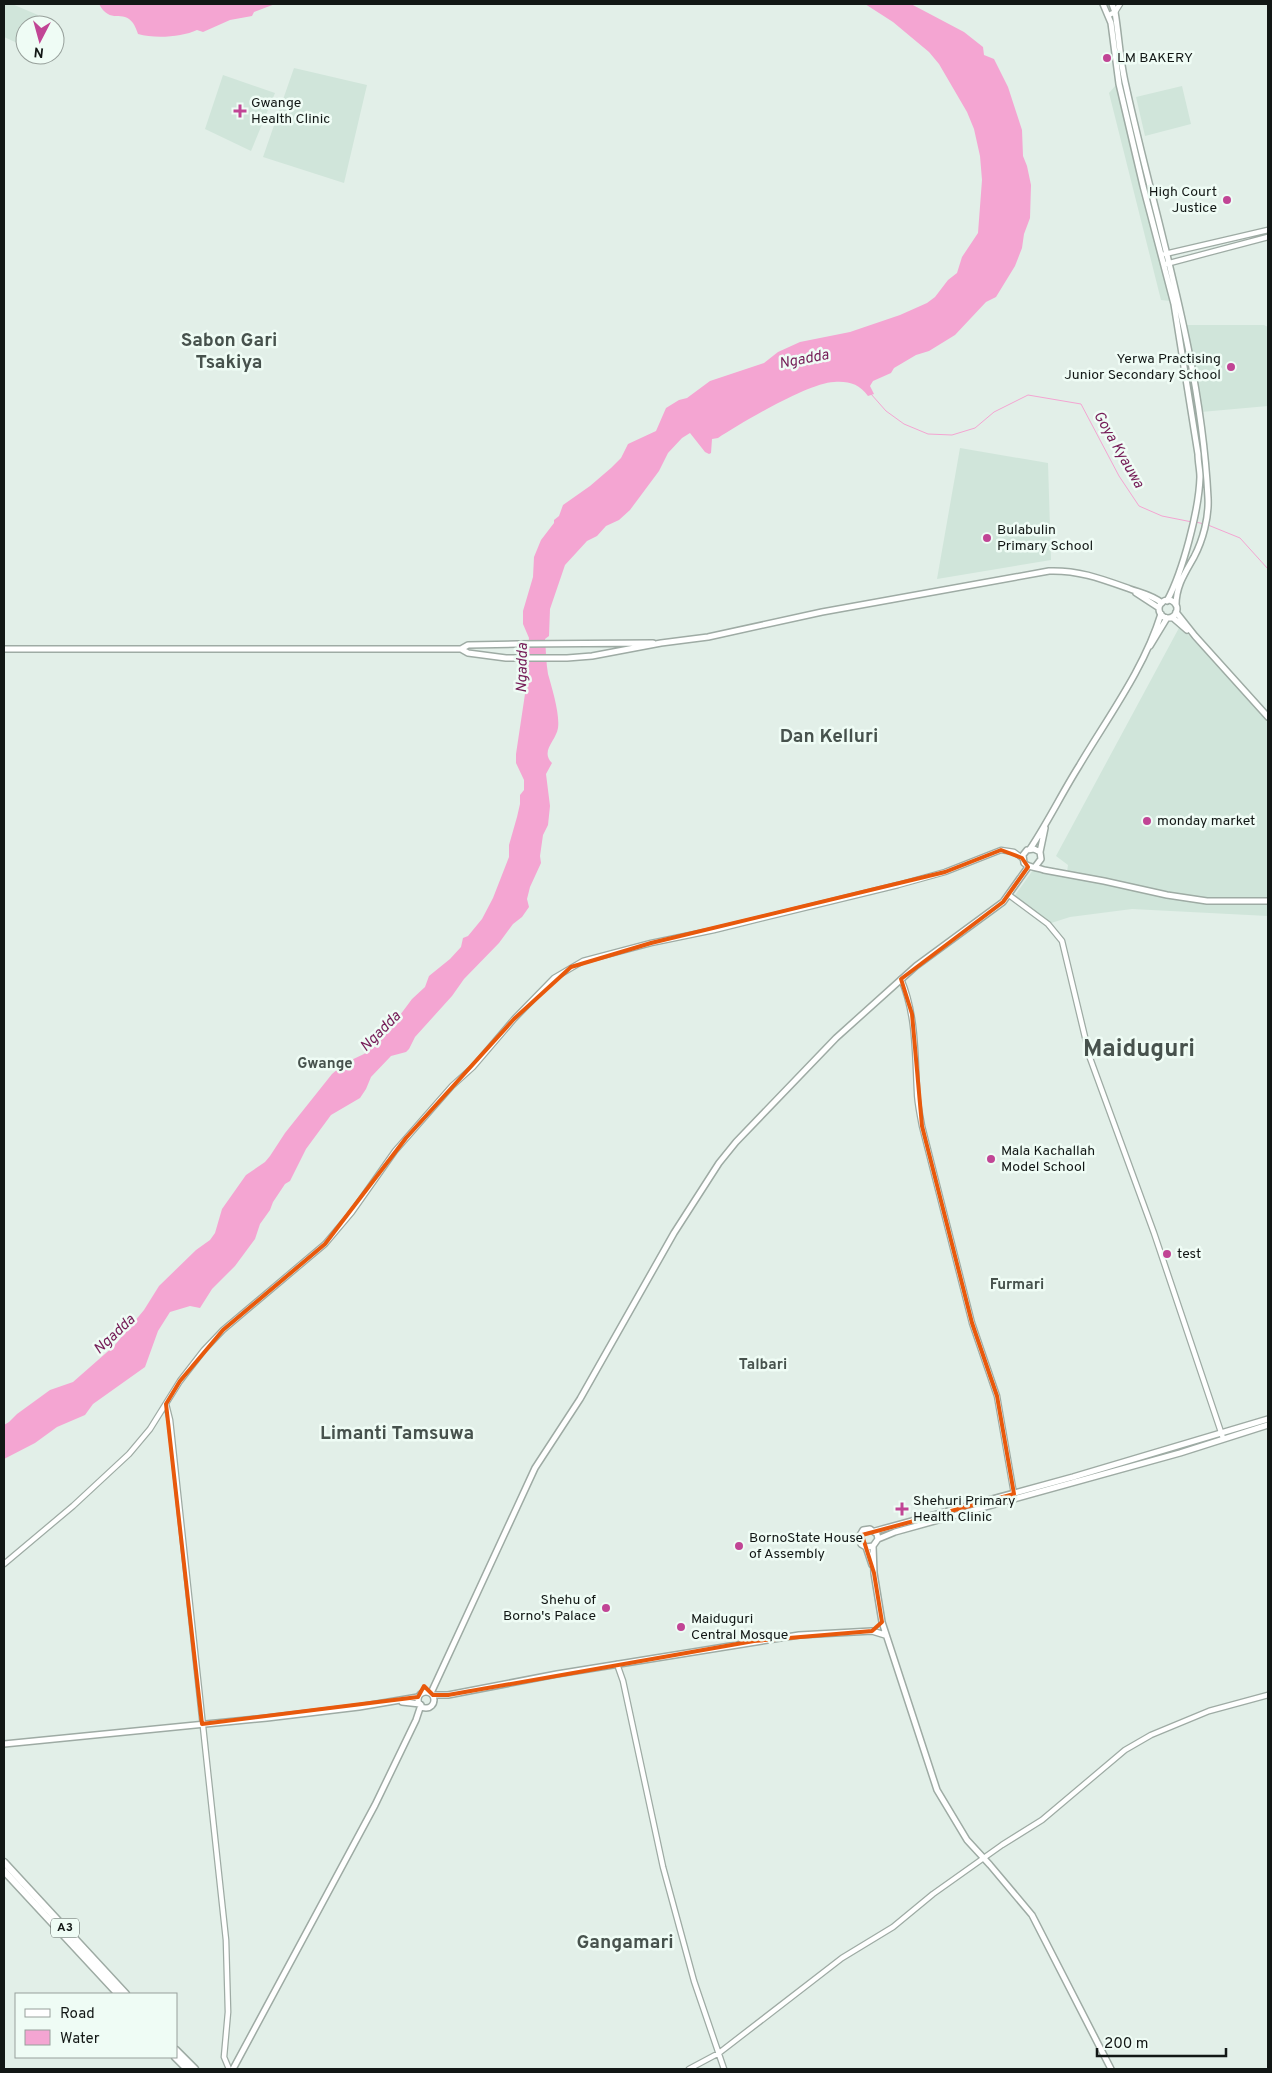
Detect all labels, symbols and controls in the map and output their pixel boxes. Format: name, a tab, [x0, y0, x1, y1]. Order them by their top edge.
north arrow	[15, 15, 65, 65]
text: N	[33, 42, 45, 60]
place label: LM BAKERY	[1117, 50, 1193, 67]
marker: LM BAKERY	[1101, 52, 1113, 64]
place label: Gwange Health Clinic	[251, 95, 330, 128]
marker: Gwange Health Clinic	[233, 104, 247, 118]
place label: High Court Justice	[1149, 184, 1217, 217]
marker: High Court Justice	[1221, 194, 1233, 206]
district label: Sabon Gari Tsakiya	[181, 329, 277, 375]
water label: Ngadda	[778, 346, 831, 374]
place label: Yerwa Practising Junior Secondary School	[1064, 351, 1221, 384]
marker: Yerwa Practising Junior Secondary School	[1225, 361, 1237, 373]
water label: Goya Kyauwa	[1088, 408, 1148, 492]
place label: Bulabulin Primary School	[997, 522, 1093, 555]
marker: Bulabulin Primary School	[981, 532, 993, 544]
water label: Ngadda	[513, 643, 533, 693]
district label: Dan Kelluri	[780, 725, 878, 749]
place label: monday market	[1157, 813, 1255, 830]
marker: monday market	[1141, 815, 1153, 827]
water label: Ngadda	[357, 1007, 406, 1056]
district label: Maiduguri	[1083, 1035, 1195, 1065]
district label: Gwange	[297, 1055, 353, 1074]
place label: Mala Kachallah Model School	[1001, 1143, 1095, 1176]
marker: Mala Kachallah Model School	[985, 1153, 997, 1165]
place label: test	[1177, 1246, 1201, 1263]
marker: test	[1161, 1248, 1173, 1260]
district label: Furmari	[990, 1276, 1044, 1295]
water label: Ngadda	[90, 1311, 140, 1359]
district label: Talbari	[739, 1356, 787, 1375]
district label: Limanti Tamsuwa	[320, 1422, 474, 1446]
place label: Shehuri Primary Health Clinic	[913, 1493, 1015, 1526]
marker: Shehuri Primary Health Clinic	[895, 1502, 909, 1516]
place label: BornoState House of Assembly	[749, 1530, 863, 1563]
marker: BornoState House of Assembly	[733, 1540, 745, 1552]
place label: Shehu of Borno's Palace	[503, 1592, 596, 1625]
marker: Shehu of Borno's Palace	[600, 1602, 612, 1614]
place label: Maiduguri Central Mosque	[691, 1611, 788, 1644]
marker: Maiduguri Central Mosque	[675, 1621, 687, 1633]
road number: A3	[51, 1919, 79, 1938]
district label: Gangamari	[576, 1931, 674, 1955]
legend	[15, 1993, 178, 2058]
text: Road	[60, 2005, 95, 2024]
scale bar	[1097, 2026, 1226, 2058]
text: Water	[60, 2030, 100, 2049]
text: 200 m	[1104, 2035, 1149, 2054]

